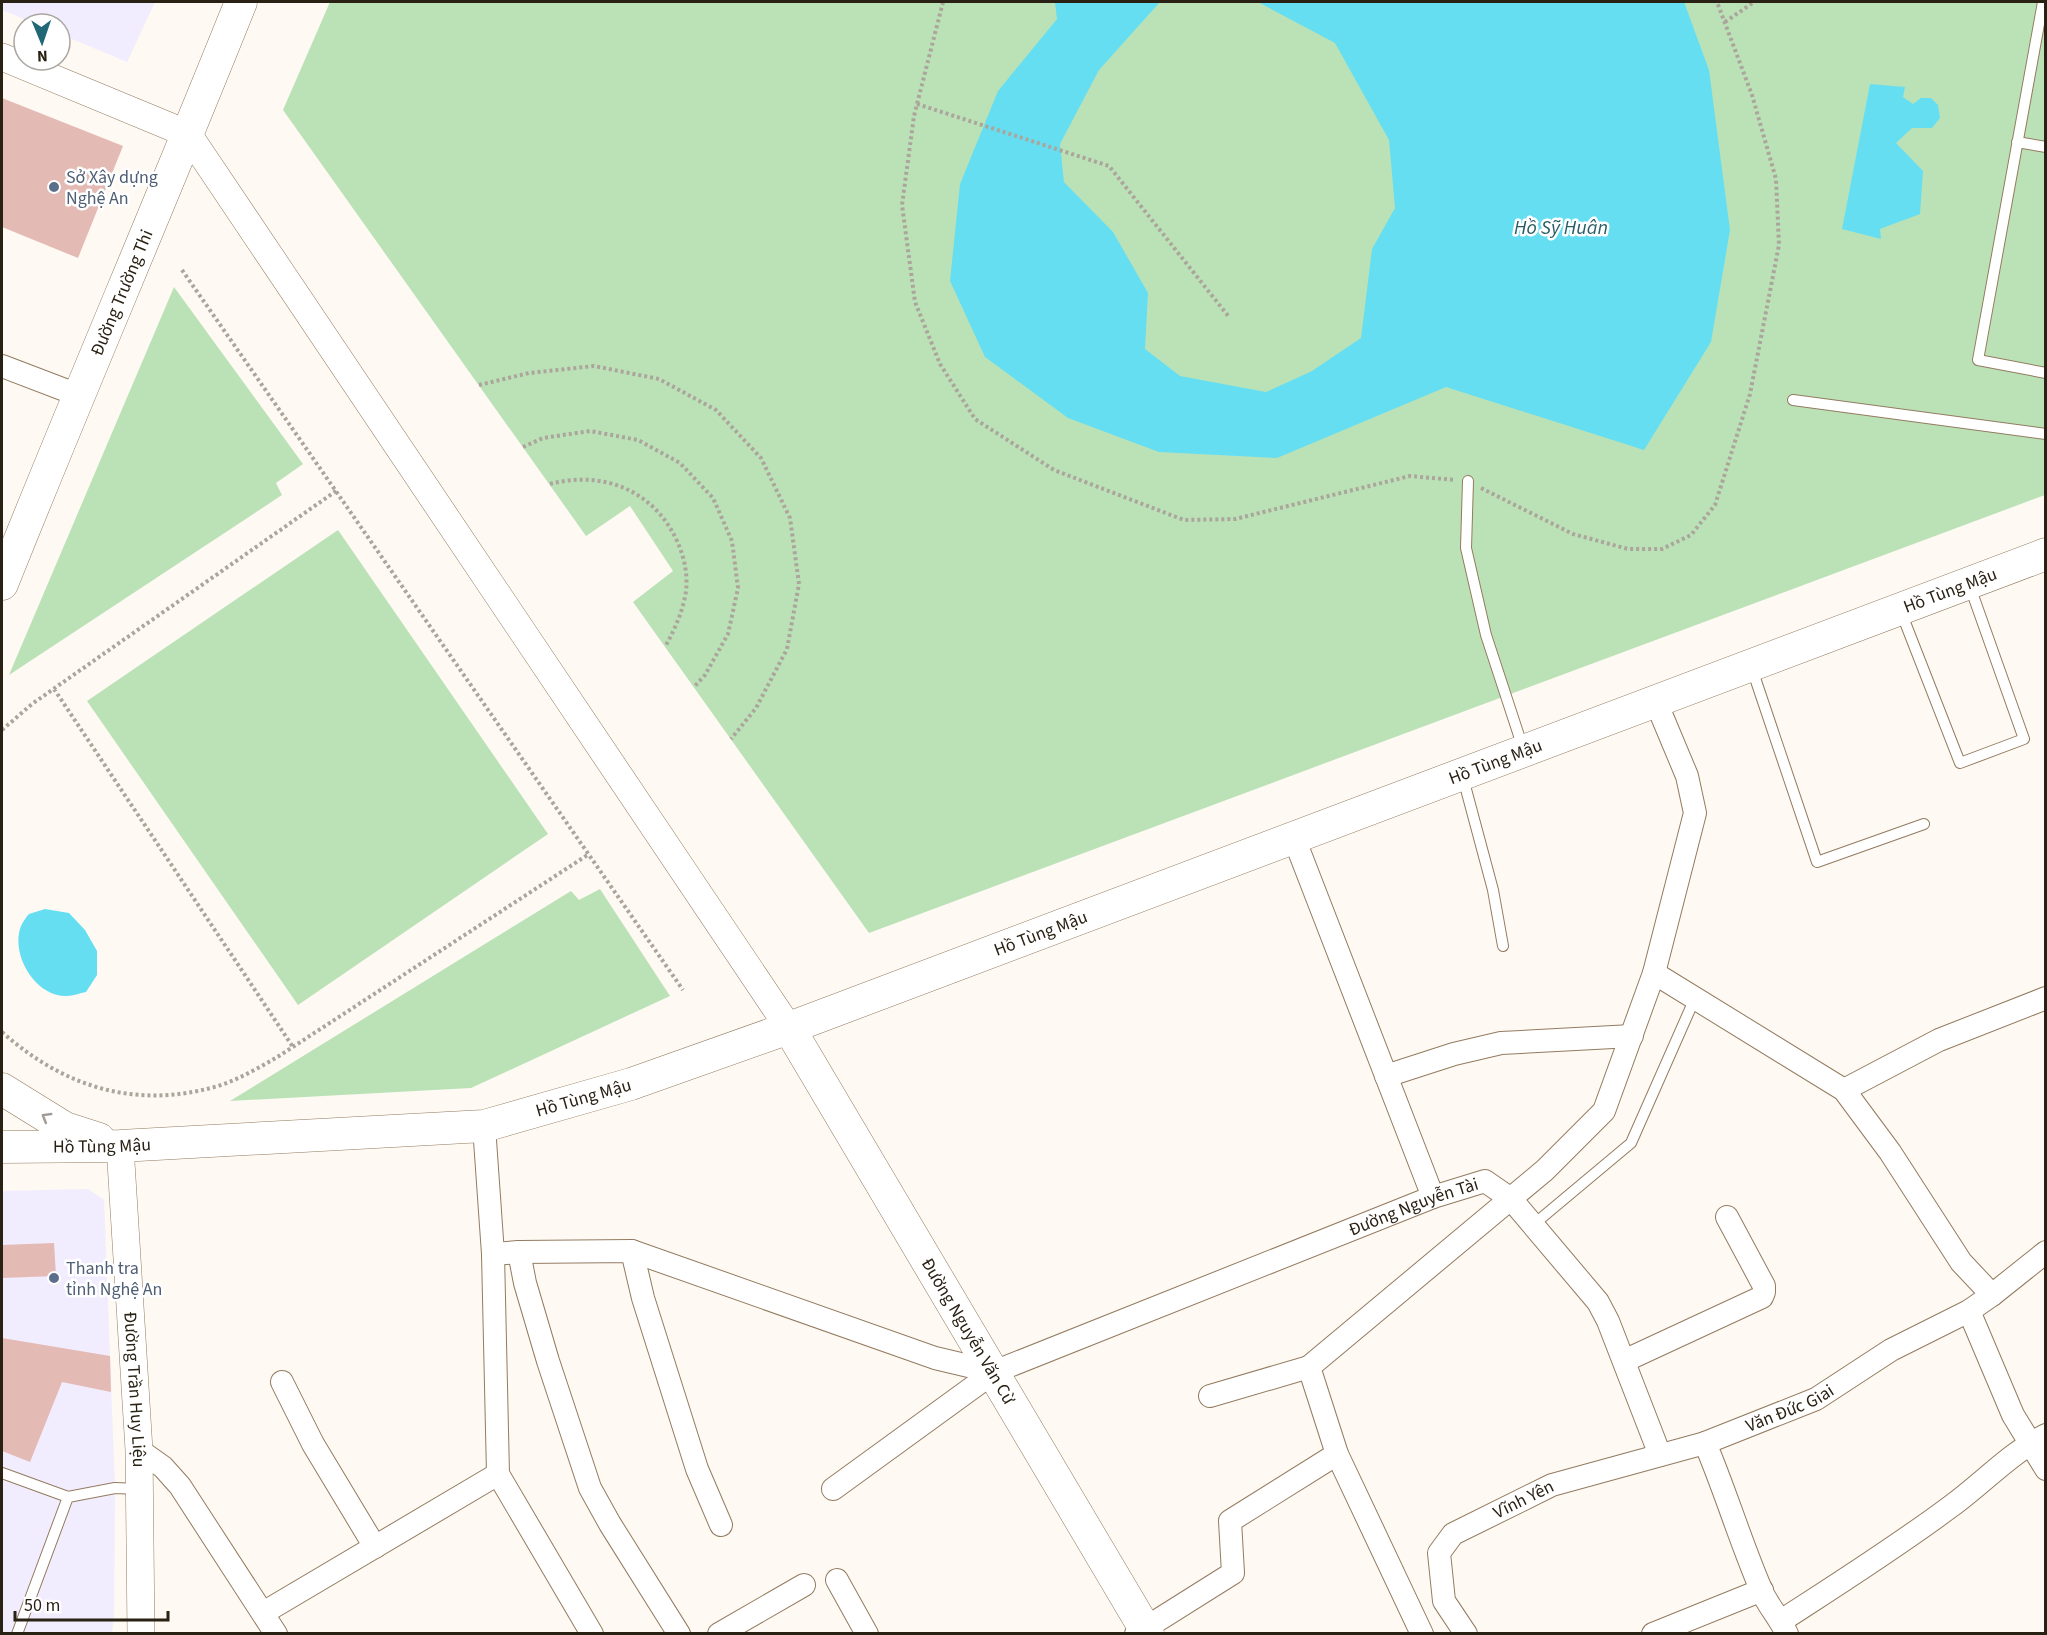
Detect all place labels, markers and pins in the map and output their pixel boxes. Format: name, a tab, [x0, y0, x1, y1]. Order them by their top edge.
place label: Sở Xây dựng Nghệ An	[66, 165, 158, 211]
marker: Sở Xây dựng Nghệ An	[47, 180, 61, 194]
place label: Thanh tra tỉnh Nghệ An	[66, 1256, 162, 1302]
marker: Thanh tra tỉnh Nghệ An	[47, 1271, 61, 1285]

